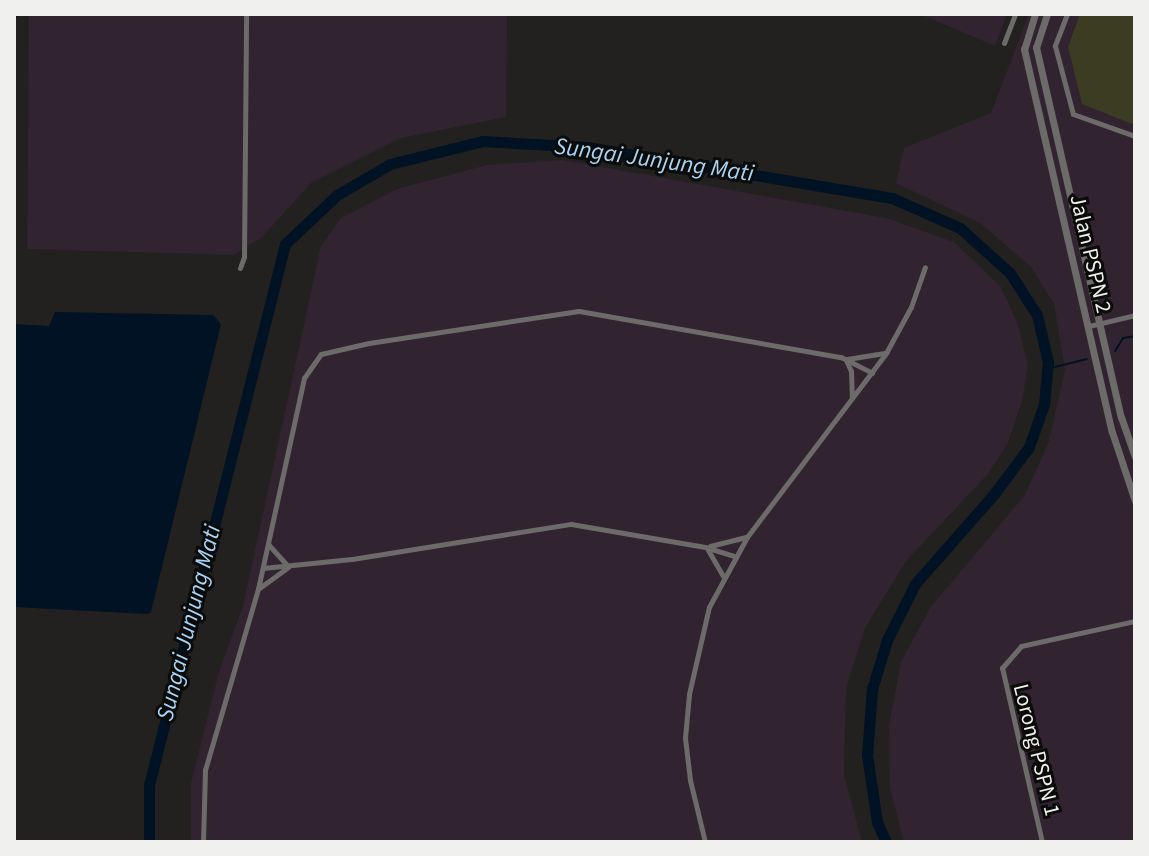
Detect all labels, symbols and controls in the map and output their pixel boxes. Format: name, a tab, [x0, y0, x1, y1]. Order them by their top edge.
water label: Sungai Junjung Mati	[552, 132, 756, 188]
street label: Jalan PSPN 2	[1064, 192, 1116, 316]
water label: Sungai Junjung Mati	[151, 522, 227, 724]
street label: Lorong PSPN 1	[1007, 681, 1065, 819]

